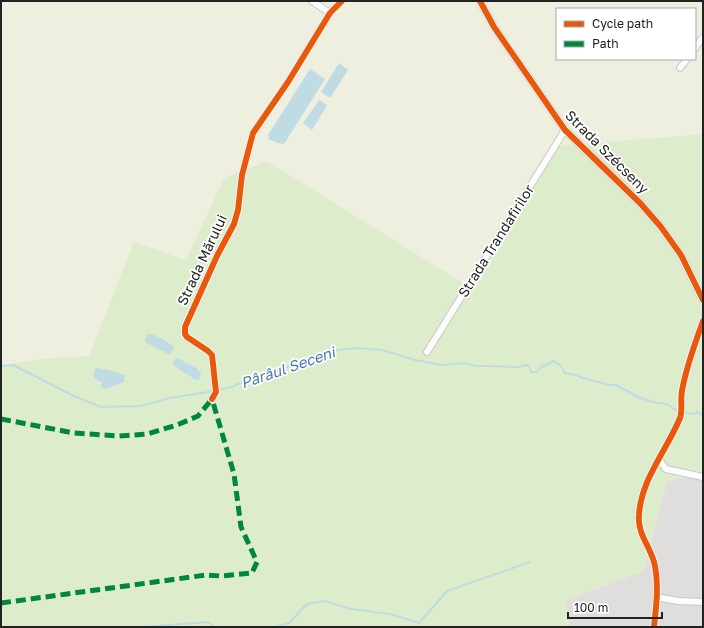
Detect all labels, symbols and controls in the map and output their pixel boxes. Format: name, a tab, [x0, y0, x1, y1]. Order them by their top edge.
legend	[556, 8, 696, 60]
text: Cycle path	[592, 16, 653, 31]
text: Path	[592, 36, 619, 51]
street label: Strada Szécseny	[562, 106, 653, 197]
street label: Strada Trandafirilor	[454, 181, 537, 300]
street label: Strada Mărului	[173, 212, 230, 308]
water label: Pârâul Seceni	[238, 342, 339, 392]
scale bar	[568, 594, 662, 620]
text: 100 m	[574, 600, 608, 615]

